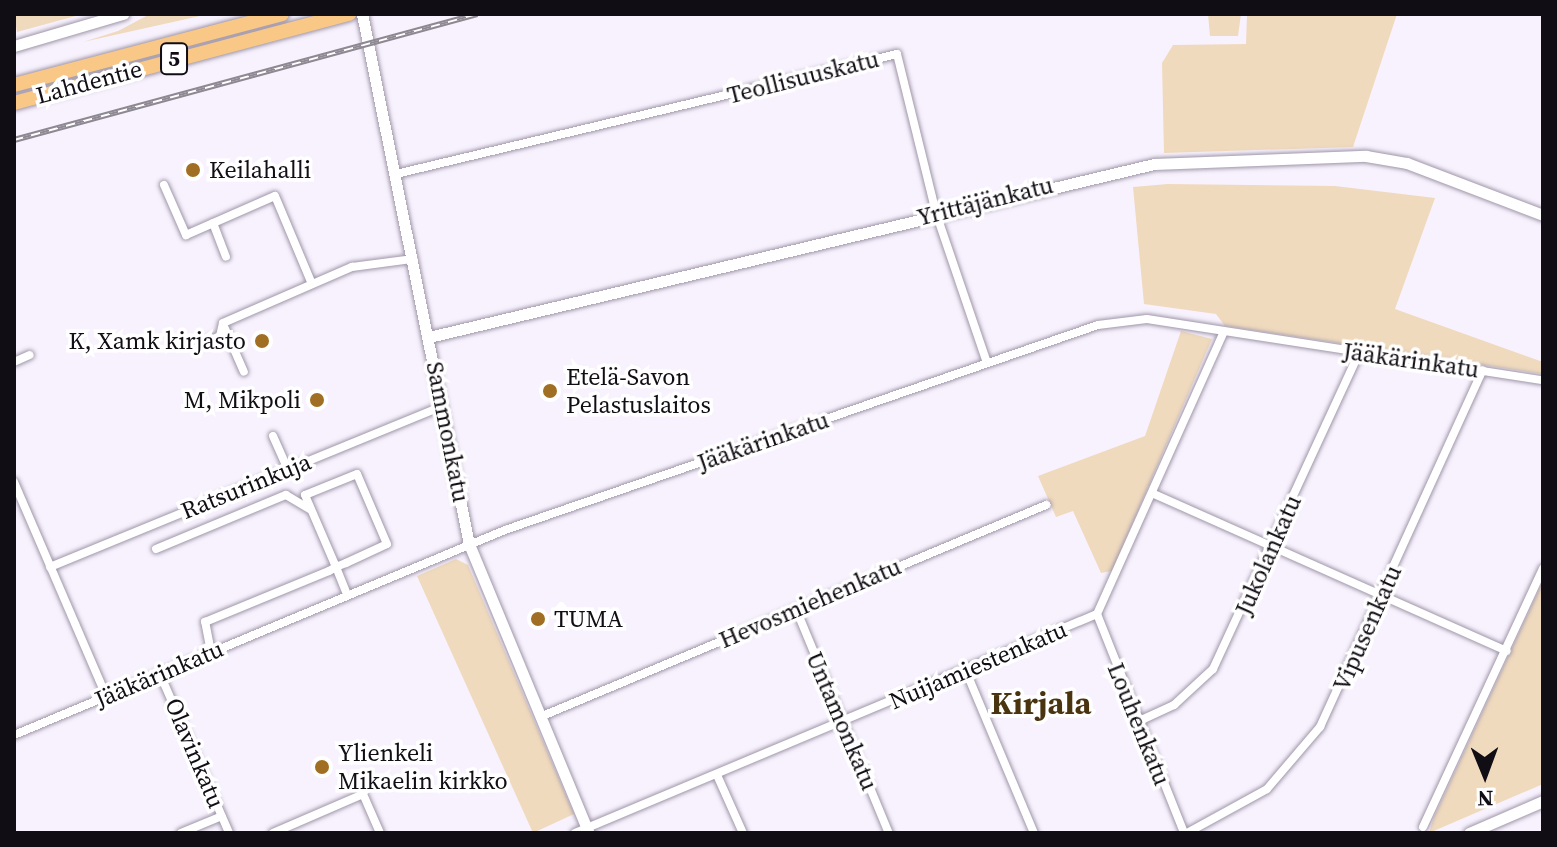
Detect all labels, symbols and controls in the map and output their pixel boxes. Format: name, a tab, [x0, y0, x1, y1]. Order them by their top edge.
road number: 5	[160, 41, 188, 77]
street label: Teollisuuskatu	[724, 44, 882, 110]
street label: Lahdentie	[33, 54, 145, 110]
place label: Keilahalli	[209, 156, 311, 184]
marker: Keilahalli	[184, 161, 202, 179]
street label: Yrittäjänkatu	[914, 170, 1056, 232]
place label: K, Xamk kirjasto	[69, 327, 246, 355]
marker: K, Xamk kirjasto	[253, 332, 271, 350]
street label: Jääkärinkatu	[1341, 336, 1481, 384]
street label: Sammonkatu	[420, 359, 476, 505]
place label: Etelä-Savon Pelastuslaitos	[566, 363, 711, 419]
marker: Etelä-Savon Pelastuslaitos	[541, 382, 559, 400]
place label: M, Mikpoli	[184, 386, 301, 414]
marker: M, Mikpoli	[308, 391, 326, 409]
street label: Jääkärinkatu	[694, 405, 832, 477]
street label: Ratsurinkuja	[177, 447, 315, 525]
street label: Jukolankatu	[1229, 490, 1307, 620]
street label: Hevosmiehenkatu	[715, 552, 905, 654]
street label: Vipusenkatu	[1327, 561, 1407, 695]
place label: TUMA	[554, 605, 623, 633]
marker: TUMA	[529, 610, 547, 628]
street label: Nuijamiestenkatu	[885, 615, 1071, 715]
street label: Jääkärinkatu	[90, 634, 228, 714]
street label: Untamonkatu	[800, 647, 884, 795]
street label: Louhenkatu	[1101, 659, 1177, 789]
district label: Kirjala	[991, 684, 1091, 722]
street label: Olavinkatu	[159, 694, 231, 812]
north arrow	[1445, 735, 1525, 815]
place label: Ylienkeli Mikaelin kirkko	[338, 739, 508, 795]
marker: Ylienkeli Mikaelin kirkko	[313, 758, 331, 776]
text: N	[1477, 784, 1494, 814]

